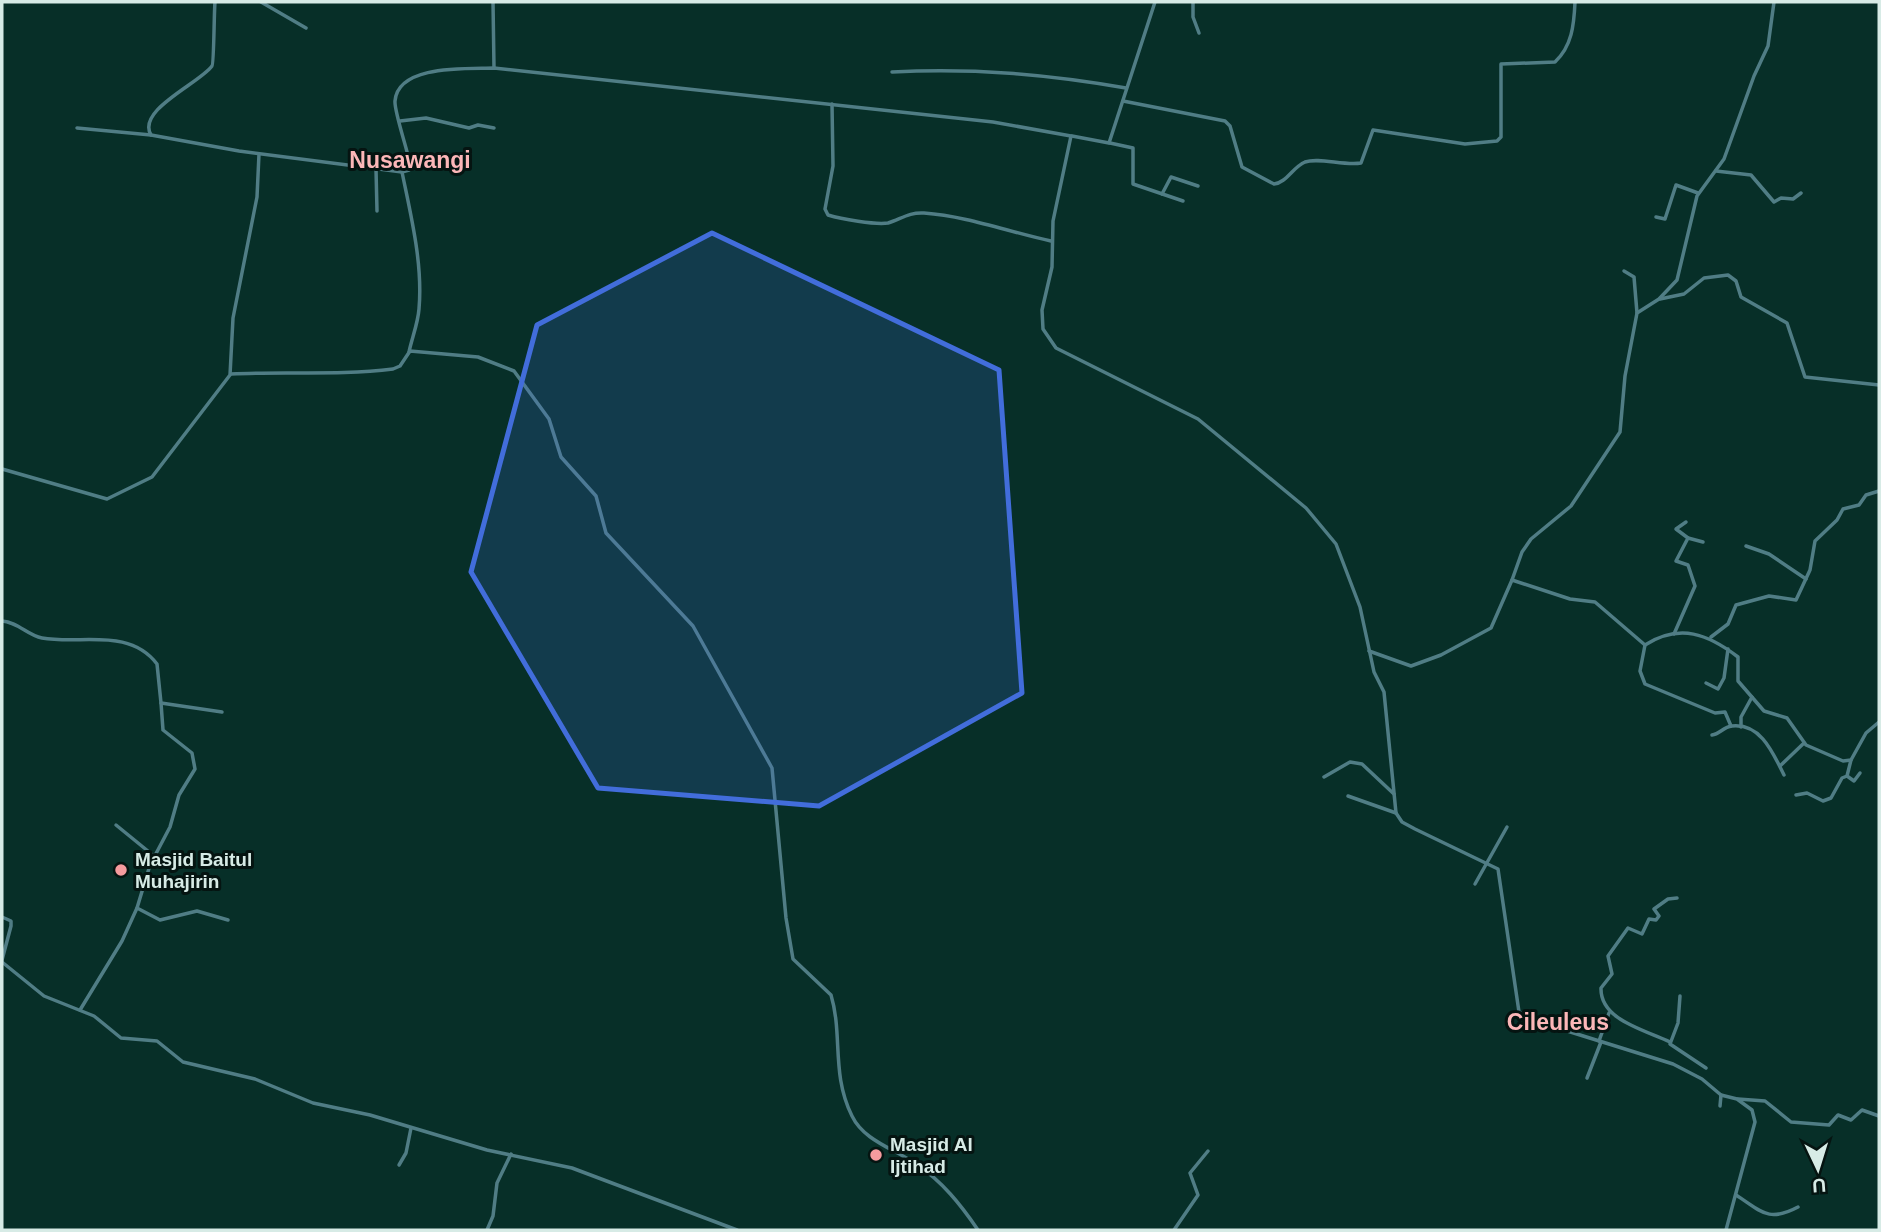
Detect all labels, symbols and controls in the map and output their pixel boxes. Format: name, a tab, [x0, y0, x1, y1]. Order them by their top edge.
district label: Nusawangi	[349, 147, 471, 173]
place label: Masjid Baitul Muhajirin	[135, 849, 252, 892]
marker: Masjid Baitul Muhajirin	[113, 862, 129, 878]
district label: Cileuleus	[1507, 1009, 1609, 1035]
place label: Masjid Al Ijtihad	[890, 1134, 973, 1177]
north arrow	[1783, 1134, 1853, 1204]
marker: Masjid Al Ijtihad	[868, 1147, 884, 1163]
text: U	[1812, 1175, 1827, 1196]

